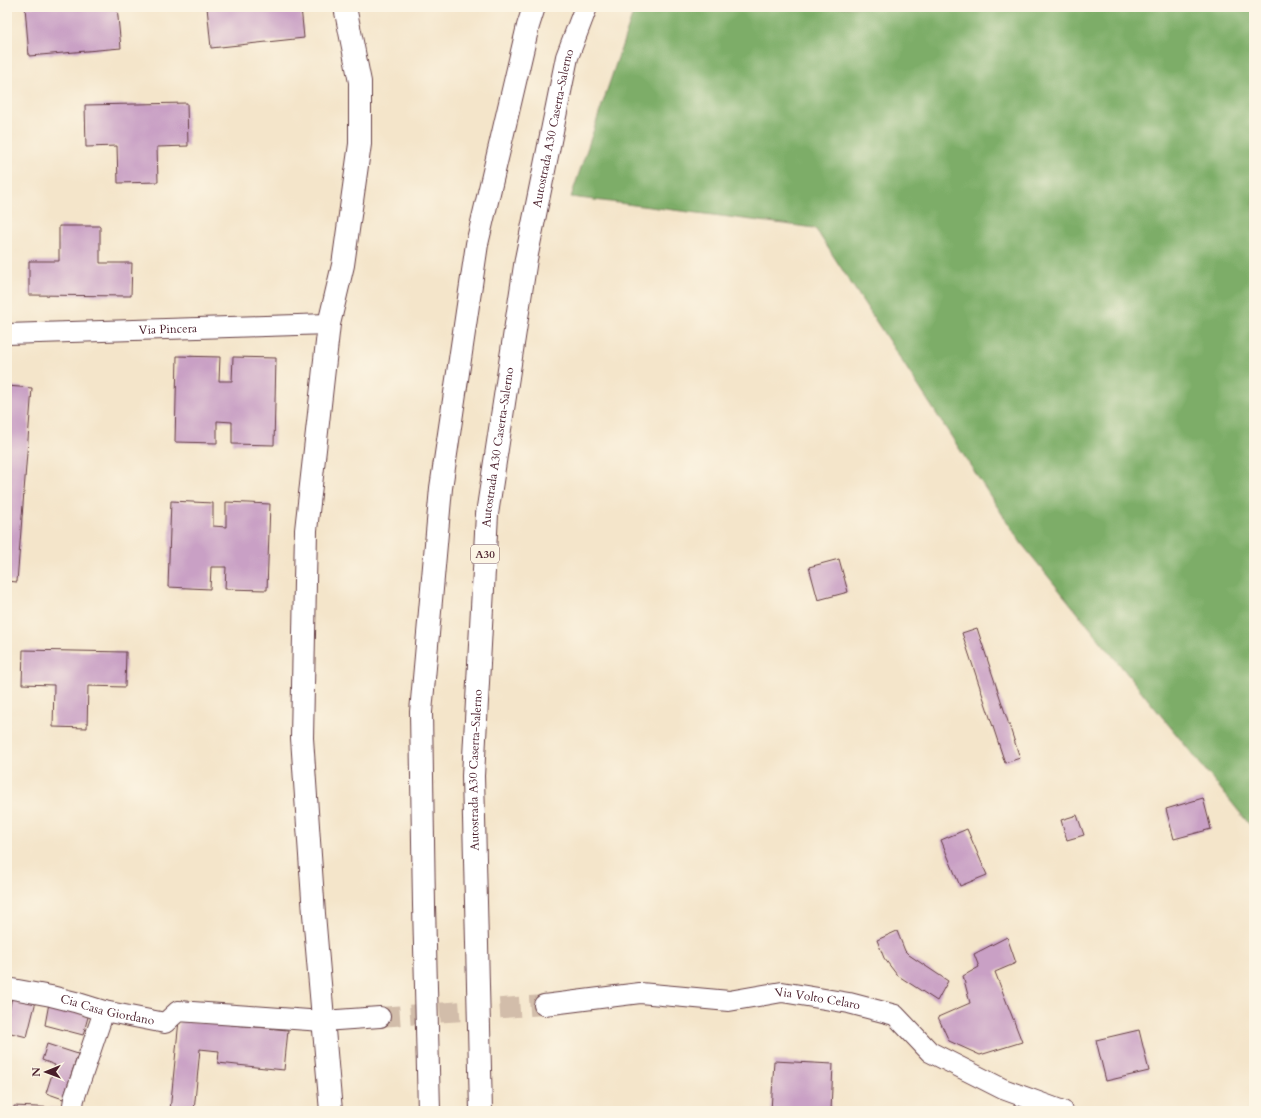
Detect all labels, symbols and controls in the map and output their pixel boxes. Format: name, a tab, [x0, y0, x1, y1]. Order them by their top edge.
street label: Autostrada A30 Caserta-Salerno	[529, 46, 578, 209]
street label: Via Pincera	[138, 320, 198, 338]
street label: Autostrada A30 Caserta-Salerno	[478, 366, 517, 528]
road number: A30	[471, 545, 499, 563]
street label: Autostrada A30 Caserta-Salerno	[465, 688, 486, 851]
street label: Via Volto Celaro	[774, 984, 863, 1014]
street label: Cia Casa Giordano	[59, 991, 156, 1029]
north arrow	[26, 1052, 66, 1092]
text: N	[29, 1067, 44, 1077]

